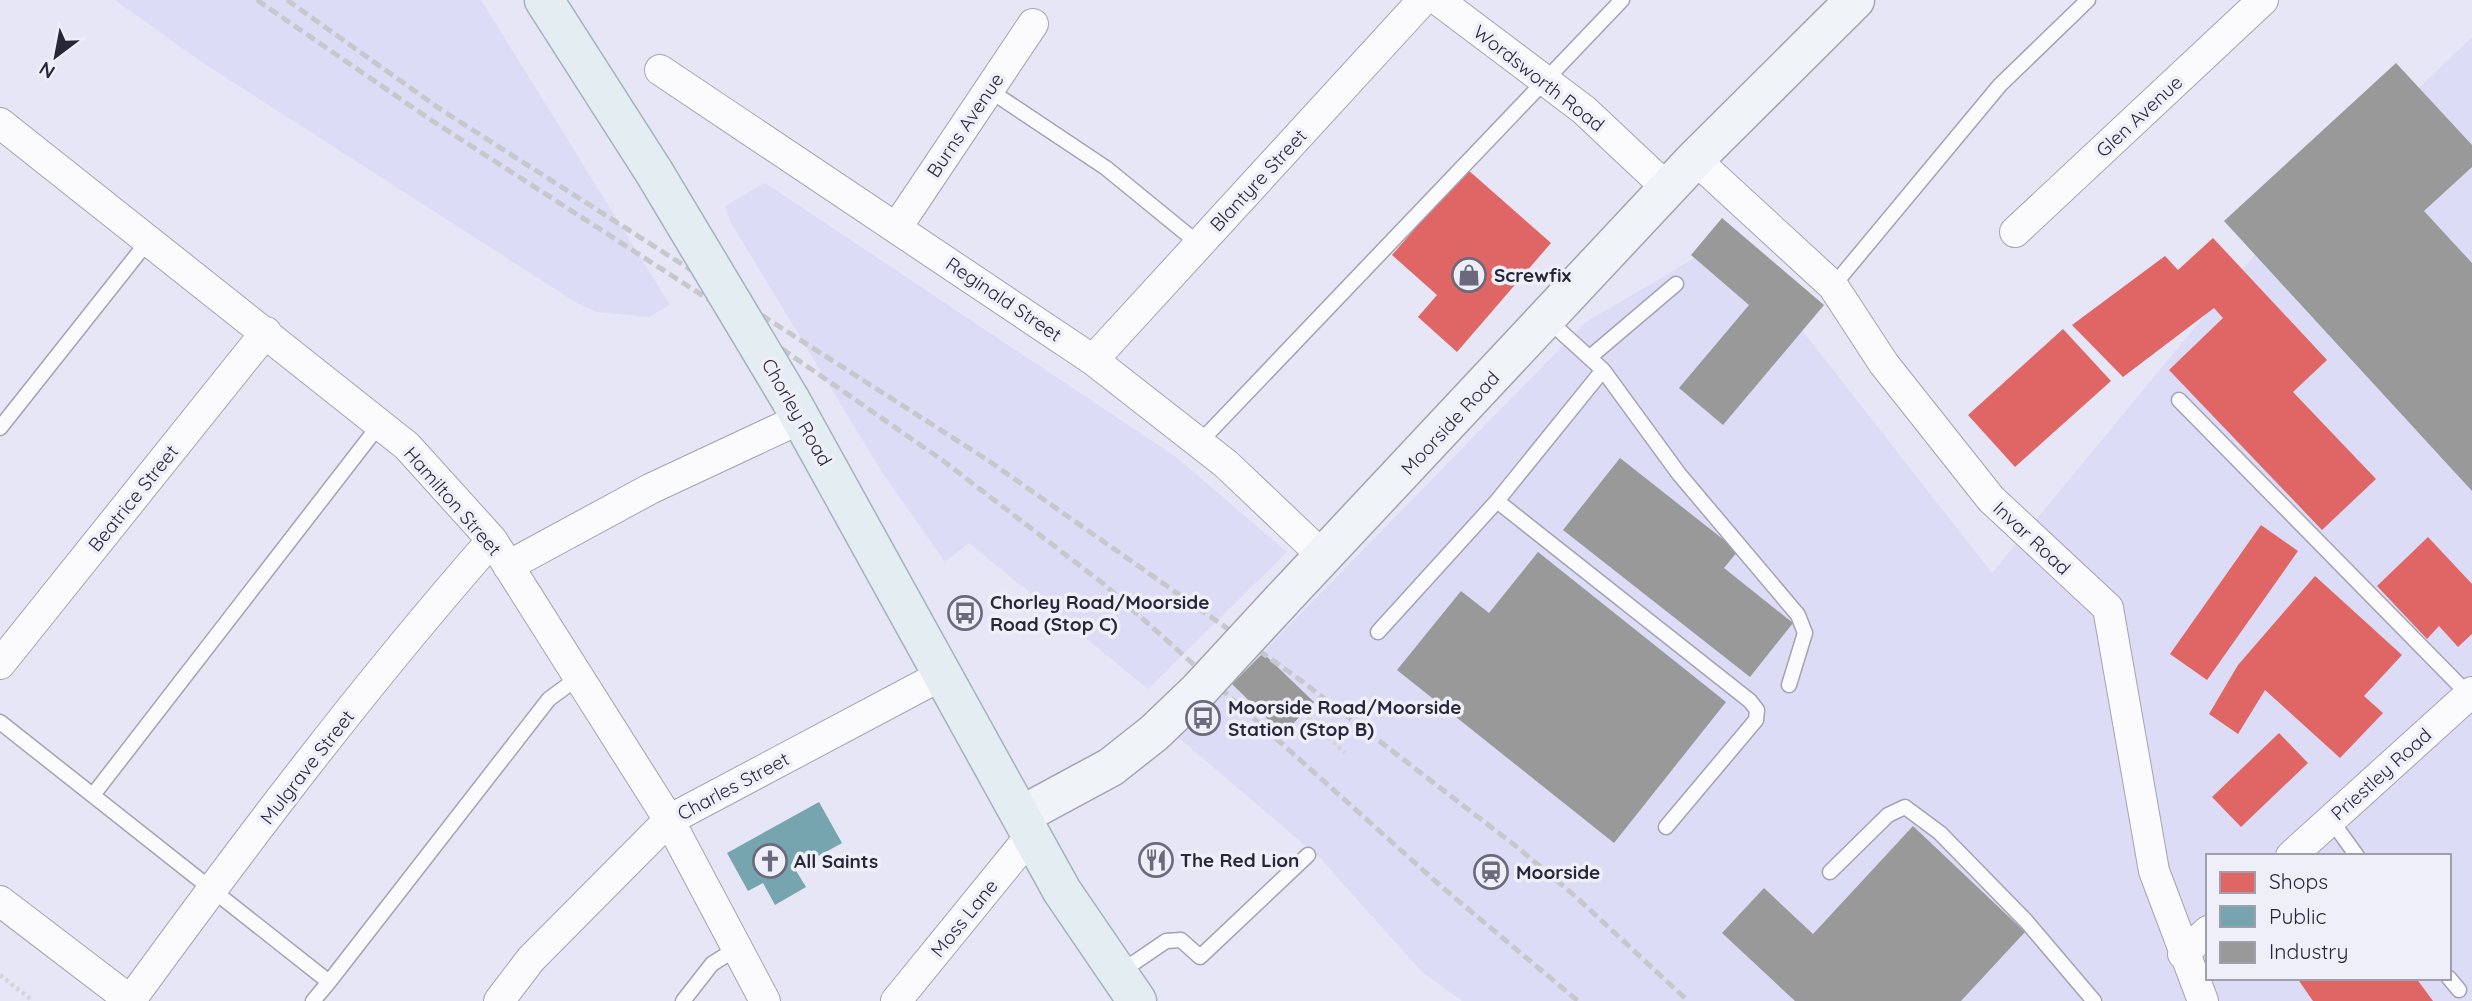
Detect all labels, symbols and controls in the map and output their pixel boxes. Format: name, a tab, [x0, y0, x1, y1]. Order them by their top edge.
street label: Wordsworth Road	[1469, 19, 1609, 137]
north arrow	[21, 21, 91, 91]
text: N	[35, 57, 59, 84]
street label: Burns Avenue	[921, 68, 1009, 182]
street label: Glen Avenue	[2091, 70, 2187, 162]
street label: Blantyre Street	[1204, 124, 1312, 236]
street label: Reginald Street	[942, 251, 1066, 347]
shop icon: Screwfix	[1450, 256, 1488, 294]
place label: Screwfix	[1494, 263, 1571, 287]
street label: Chorley Road	[757, 354, 837, 470]
street label: Moorside Road	[1396, 366, 1504, 480]
street label: Beatrice Street	[83, 440, 183, 556]
street label: Hamilton Street	[399, 441, 507, 561]
street label: Invar Road	[1988, 496, 2076, 580]
place label: Chorley Road/Moorside Road (Stop C)	[990, 590, 1209, 636]
bus stop icon: Chorley Road/Moorside Road (Stop C)	[946, 594, 984, 632]
place label: Moorside Road/Moorside Station (Stop B)	[1228, 695, 1461, 741]
bus stop icon: Moorside Road/Moorside Station (Stop B)	[1184, 699, 1222, 737]
street label: Mulgrave Street	[255, 705, 359, 829]
street label: Priestley Road	[2326, 723, 2436, 825]
street label: Charles Street	[673, 747, 793, 825]
restaurant icon: The Red Lion	[1137, 841, 1175, 879]
church icon: All Saints	[751, 842, 789, 880]
place label: The Red Lion	[1180, 848, 1299, 872]
place label: All Saints	[794, 849, 878, 873]
station icon: Moorside	[1472, 853, 1510, 891]
legend	[2206, 854, 2451, 980]
place label: Moorside	[1516, 860, 1600, 884]
text: Shops	[2269, 868, 2328, 894]
street label: Moss Lane	[925, 874, 1003, 962]
text: Public	[2269, 903, 2326, 929]
text: Industry	[2269, 938, 2348, 964]

